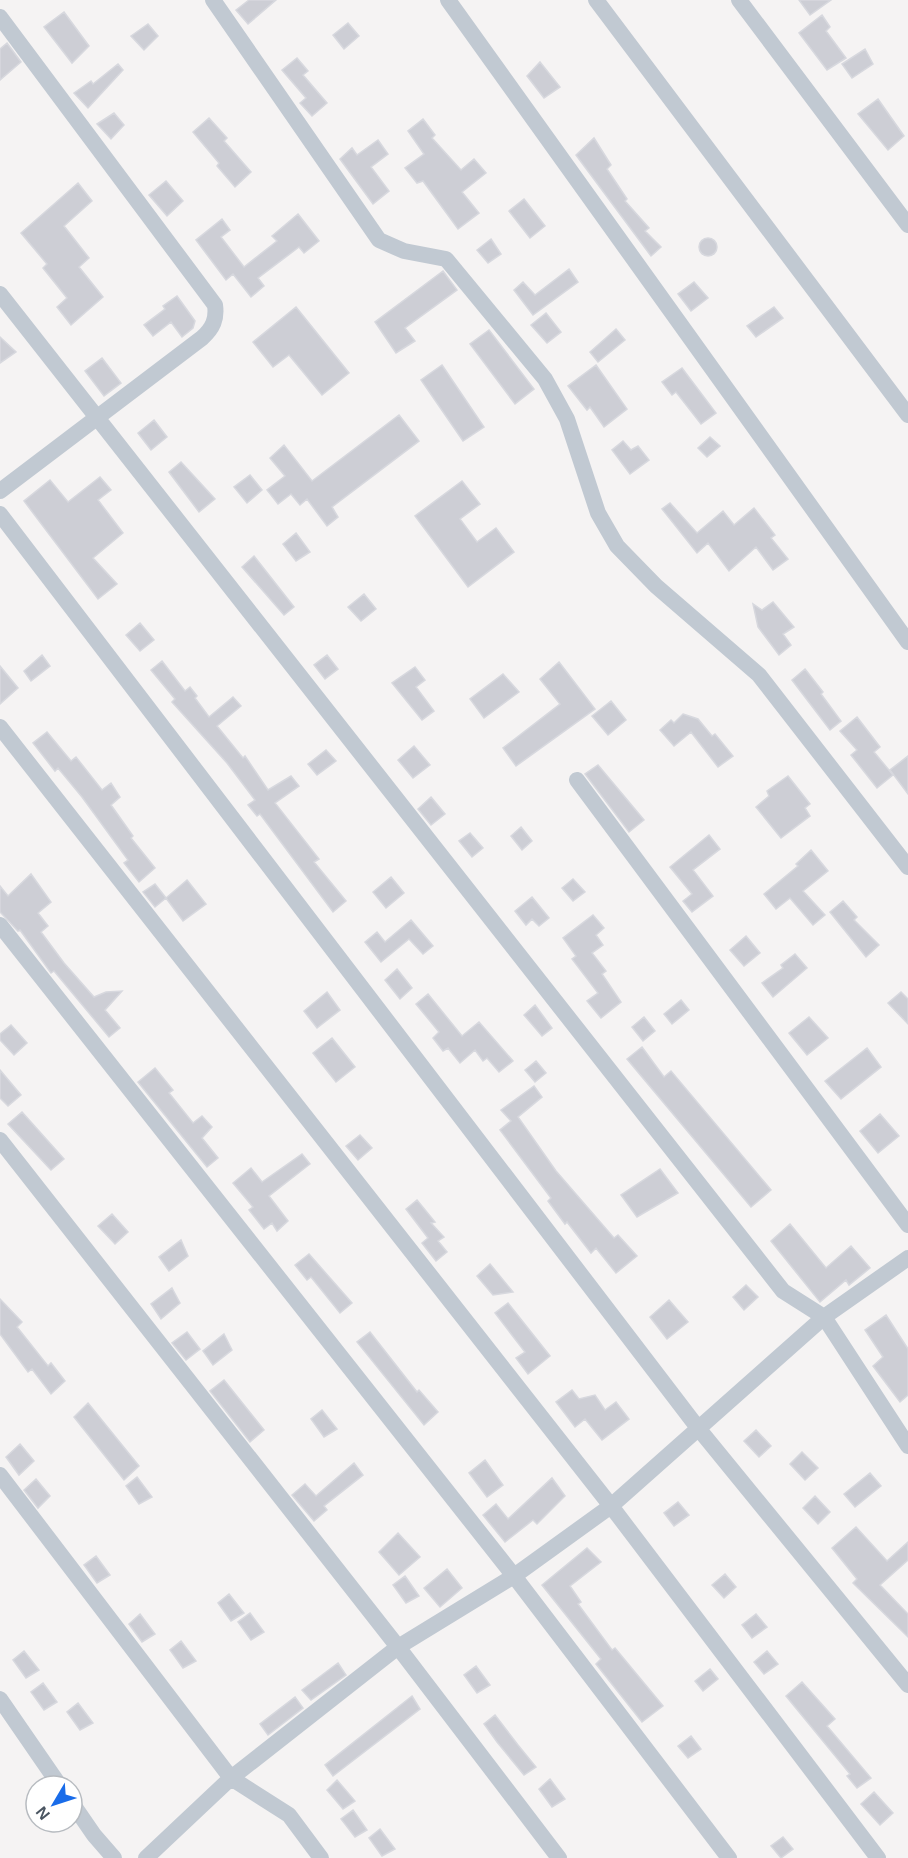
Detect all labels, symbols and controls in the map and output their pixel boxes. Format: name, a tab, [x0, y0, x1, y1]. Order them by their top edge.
north arrow	[24, 1774, 84, 1834]
text: N	[32, 1803, 53, 1823]

